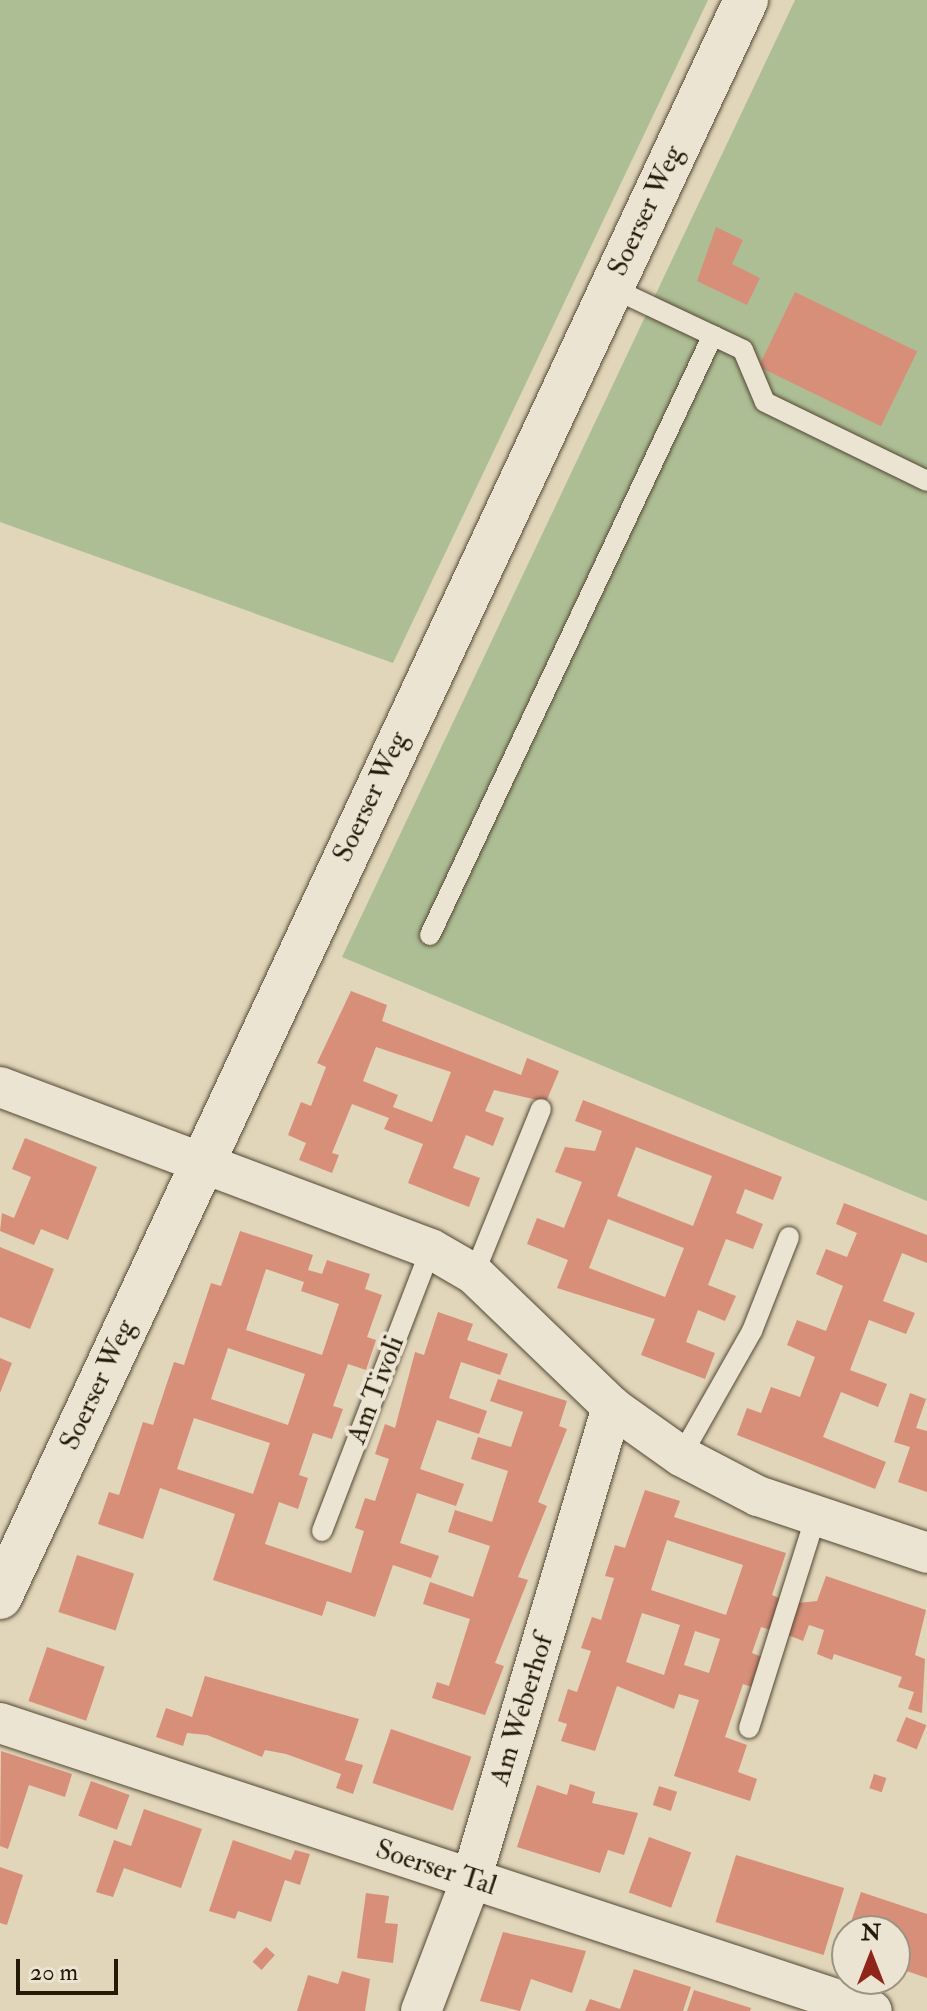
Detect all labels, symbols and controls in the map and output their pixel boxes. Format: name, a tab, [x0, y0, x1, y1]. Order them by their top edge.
street label: Soerser Weg	[601, 140, 691, 282]
street label: Soerser Weg	[326, 726, 416, 868]
street label: Soerser Weg	[53, 1314, 143, 1456]
street label: Am Tivoli	[340, 1331, 412, 1449]
street label: Am Weberhof	[483, 1630, 561, 1790]
street label: Soerser Tal	[371, 1833, 501, 1903]
north arrow	[831, 1915, 911, 1995]
text: N	[861, 1919, 881, 1947]
scale bar	[20, 1943, 122, 1993]
text: 20 m	[30, 1957, 78, 1988]

